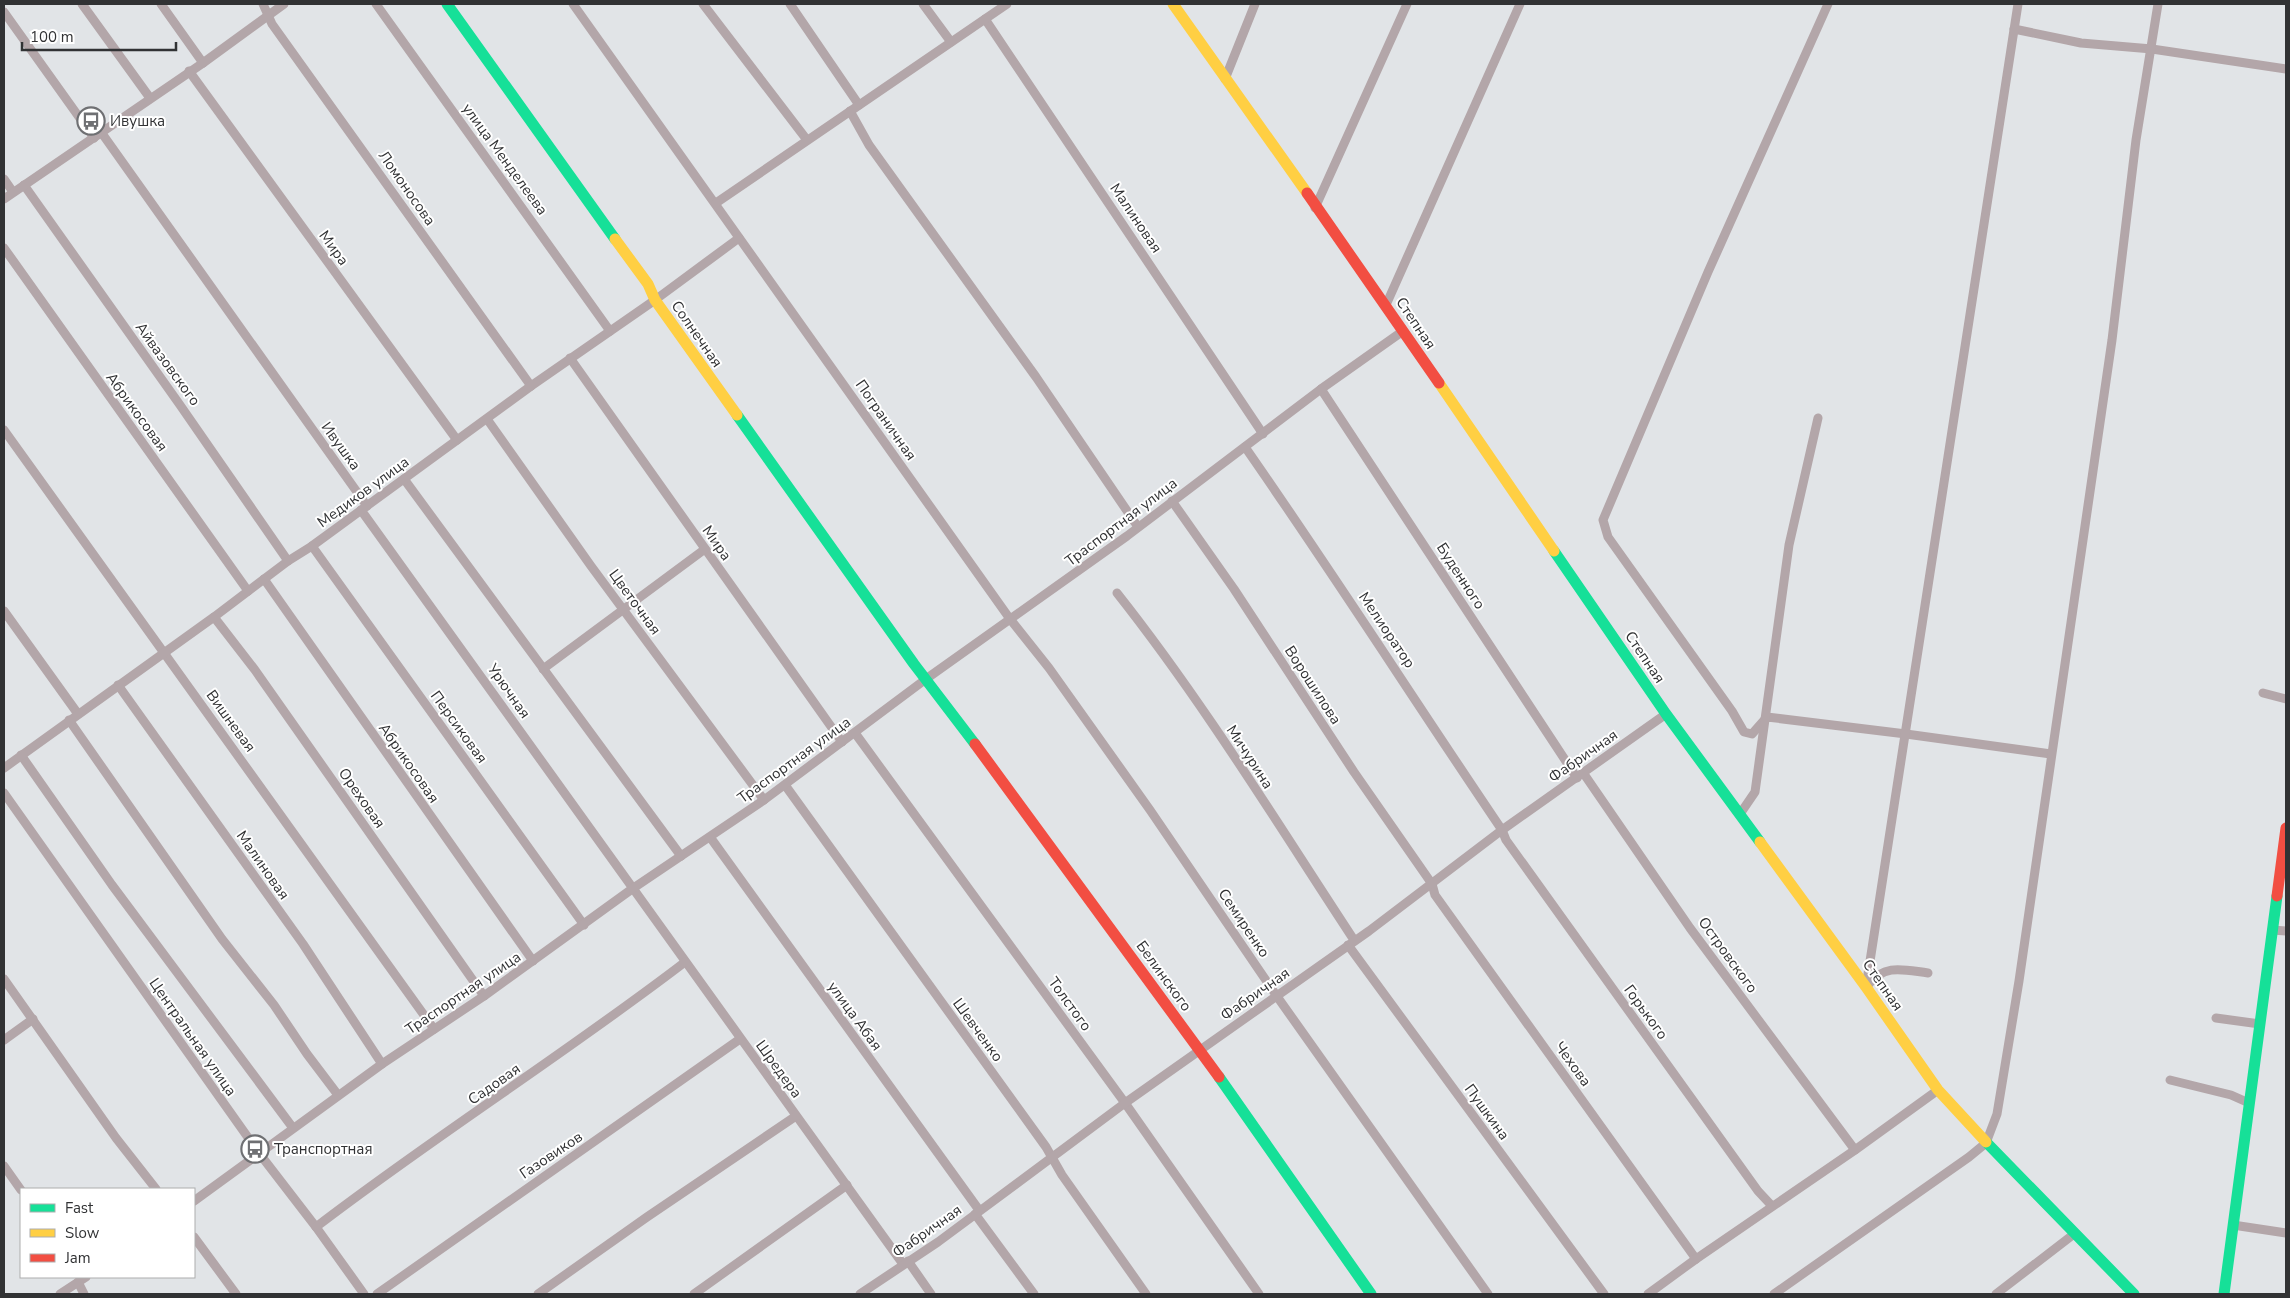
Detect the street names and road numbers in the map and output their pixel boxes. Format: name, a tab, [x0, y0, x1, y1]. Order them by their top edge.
street label: улица Менделеева	[458, 99, 552, 219]
street label: Ломоносова	[374, 147, 440, 229]
street label: Малиновая	[1105, 179, 1167, 257]
street label: Мира	[315, 227, 353, 269]
street label: Степная	[1391, 293, 1441, 353]
street label: Солнечная	[667, 297, 727, 371]
street label: Айвазовского	[131, 318, 205, 410]
street label: Абрикосовая	[102, 368, 172, 456]
street label: Пограничная	[851, 376, 921, 464]
street label: Ивушка	[317, 418, 365, 474]
street label: Медиков улица	[313, 452, 413, 532]
street label: Траспортная улица	[1061, 473, 1181, 571]
street label: Мира	[698, 521, 736, 565]
street label: Буденного	[1432, 539, 1490, 613]
street label: Цветочная	[604, 565, 666, 639]
street label: Мелиоратор	[1354, 588, 1420, 672]
street label: Степная	[1620, 627, 1670, 687]
street label: Ворошилова	[1280, 642, 1346, 728]
street label: Урючная	[482, 659, 535, 722]
street label: Вишневая	[202, 686, 260, 756]
street label: Персиковая	[426, 687, 492, 767]
street label: Траспортная улица	[733, 712, 855, 808]
street label: Абрикосовая	[374, 719, 444, 807]
street label: Мичурина	[1222, 721, 1278, 793]
street label: Фабричная	[1544, 725, 1622, 787]
street label: Ореховая	[334, 764, 390, 832]
street label: Малиновая	[232, 827, 294, 903]
street label: Семиренко	[1214, 885, 1274, 961]
street label: Островского	[1694, 913, 1762, 997]
street label: Белинского	[1132, 937, 1196, 1015]
street label: Траспортная улица	[401, 947, 525, 1039]
street label: Степная	[1858, 955, 1908, 1015]
street label: Фабричная	[1216, 963, 1294, 1025]
street label: Толстого	[1044, 973, 1096, 1035]
street label: Центральная улица	[145, 974, 241, 1100]
street label: улица Абая	[823, 977, 887, 1055]
street label: Горького	[1619, 981, 1673, 1043]
street label: Шевченко	[948, 994, 1008, 1066]
street label: Шредера	[751, 1036, 807, 1102]
street label: Чехова	[1550, 1038, 1596, 1090]
street label: Садовая	[464, 1059, 524, 1109]
street label: Пушкина	[1460, 1080, 1514, 1144]
street label: Газовиков	[516, 1127, 586, 1183]
street label: Фабричная	[888, 1200, 966, 1262]

